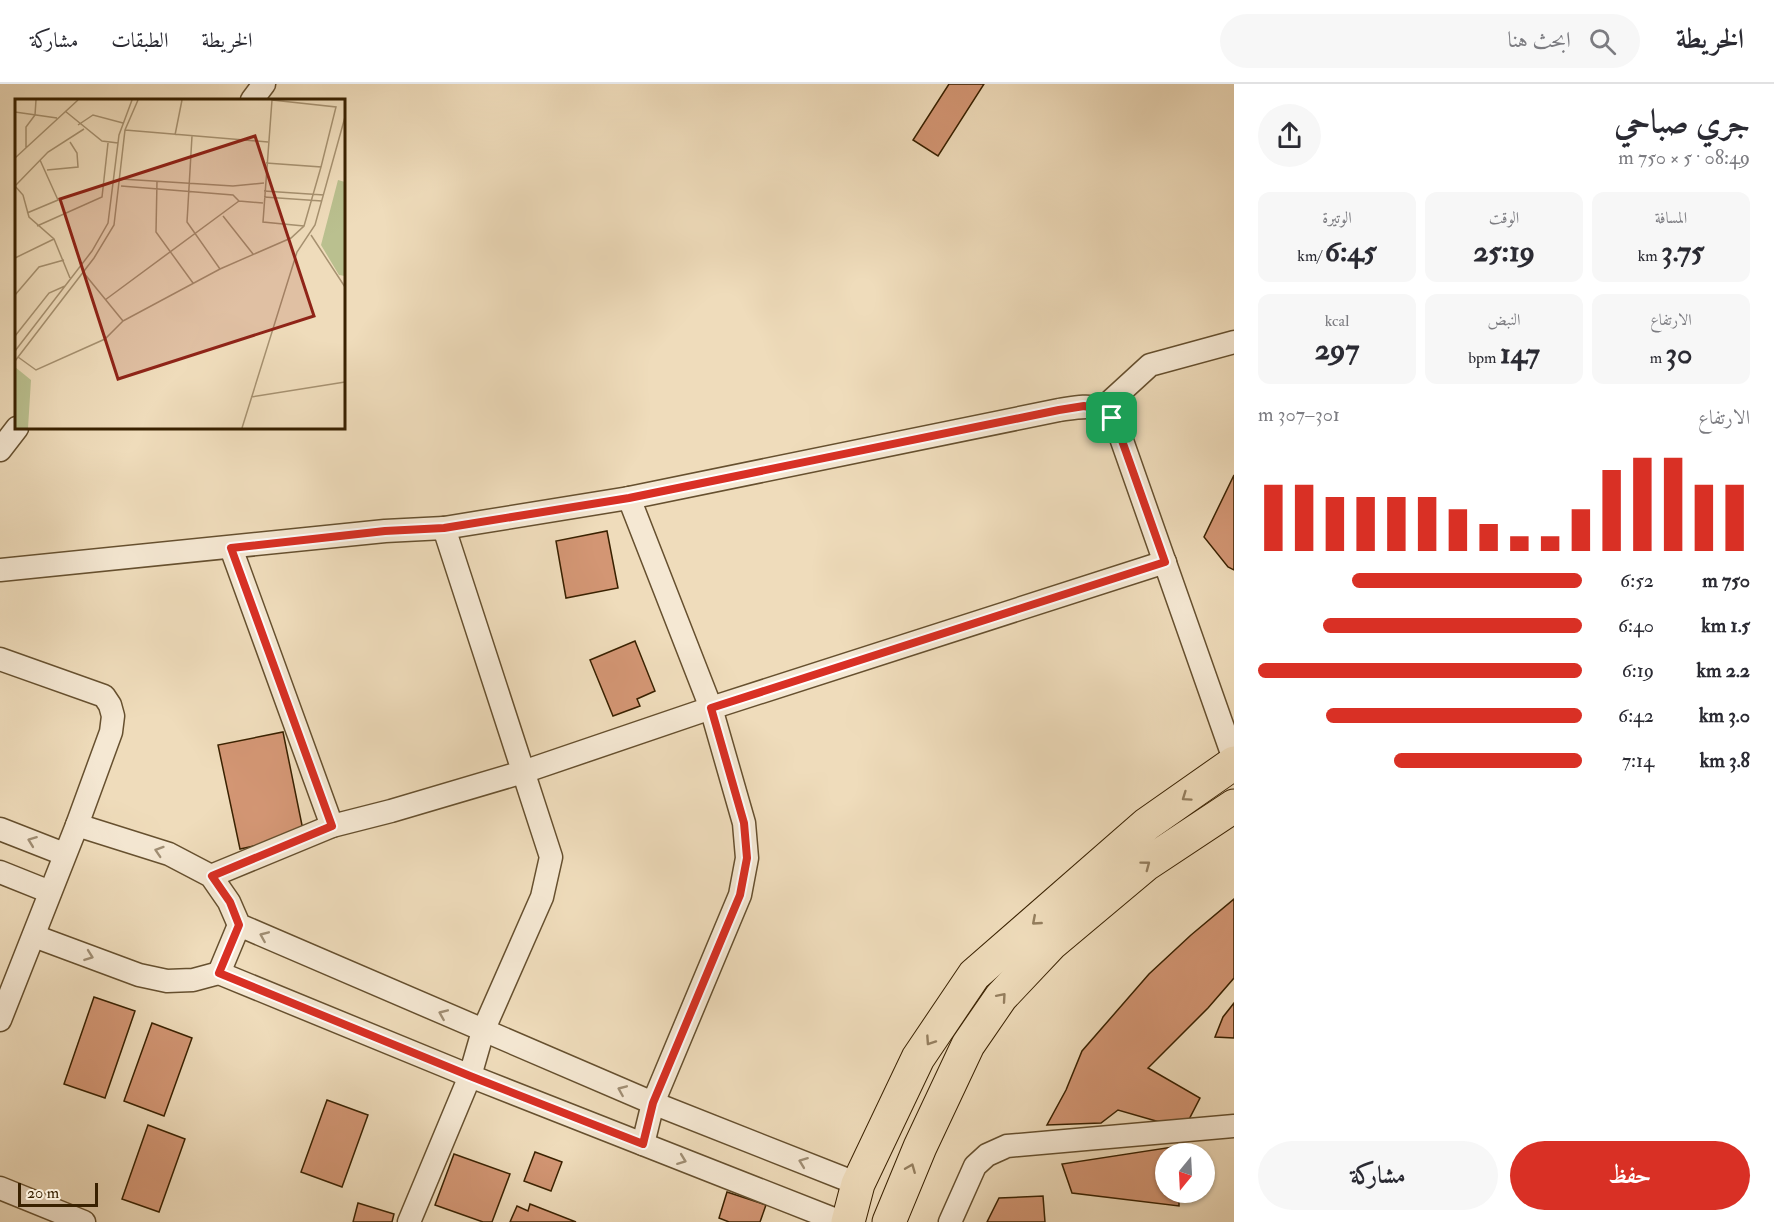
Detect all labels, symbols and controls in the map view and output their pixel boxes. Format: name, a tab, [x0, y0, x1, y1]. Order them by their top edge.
search box	[1220, 14, 1640, 68]
text: الخريطة	[1676, 22, 1744, 57]
icon: search	[1586, 25, 1619, 58]
text: ابحث هنا	[1508, 26, 1571, 54]
text: مشاركة	[30, 27, 78, 54]
text: الطبقات	[111, 27, 168, 54]
text: الخريطة	[201, 27, 253, 54]
inset map	[15, 99, 345, 429]
text: جري صباحي	[1614, 102, 1750, 143]
button: share	[1258, 104, 1321, 167]
text: 08:49 · 5 × 750 m	[1618, 145, 1750, 170]
text: الوتيرة	[1322, 208, 1352, 228]
text: الوقت	[1489, 208, 1519, 228]
text: المسافة	[1655, 208, 1687, 228]
text: 6:45	[1325, 233, 1377, 270]
text: 25:19	[1473, 233, 1535, 270]
text: 3.75	[1661, 233, 1704, 270]
text: /km	[1297, 246, 1325, 266]
text: km	[1638, 246, 1661, 266]
text: النبض	[1488, 310, 1520, 330]
text: الارتفاع	[1650, 310, 1692, 330]
text: kcal	[1325, 311, 1349, 331]
text: 297	[1315, 331, 1359, 368]
text: 147	[1500, 335, 1540, 372]
text: 30	[1665, 335, 1692, 372]
text: bpm	[1468, 348, 1500, 368]
text: m	[1650, 348, 1665, 368]
pin	[1086, 392, 1137, 443]
icon: arrive	[1095, 401, 1128, 434]
text: 301–307 m	[1258, 402, 1340, 427]
text: الارتفاع	[1698, 405, 1750, 430]
text: 6:52	[1620, 568, 1654, 593]
text: 750 m	[1702, 568, 1750, 593]
text: 6:40	[1618, 613, 1654, 638]
text: 1.5 km	[1701, 613, 1750, 638]
text: 6:19	[1622, 658, 1654, 683]
text: 2.2 km	[1697, 658, 1750, 683]
text: 6:42	[1618, 703, 1654, 728]
text: 3.0 km	[1699, 703, 1750, 728]
text: 7:14	[1622, 748, 1654, 773]
text: 3.8 km	[1700, 748, 1750, 773]
one-way arrow	[1181, 790, 1192, 801]
one-way arrow	[27, 836, 38, 848]
one-way arrow	[154, 846, 165, 858]
one-way arrow	[1140, 862, 1151, 873]
one-way arrow	[1032, 914, 1043, 925]
one-way arrow	[259, 931, 270, 943]
one-way arrow	[83, 949, 93, 962]
one-way arrow	[995, 992, 1006, 1003]
one-way arrow	[438, 1009, 449, 1021]
one-way arrow	[926, 1034, 937, 1045]
one-way arrow	[618, 1085, 629, 1097]
button: مشاركة	[1258, 1141, 1498, 1210]
button: حفظ	[1510, 1141, 1750, 1210]
north arrow	[1155, 1143, 1215, 1203]
map controls	[1155, 1143, 1215, 1203]
one-way arrow	[676, 1152, 687, 1165]
one-way arrow	[799, 1157, 810, 1169]
one-way arrow	[904, 1163, 916, 1174]
scale bar	[18, 1180, 98, 1208]
text: 20 m	[27, 1183, 59, 1203]

